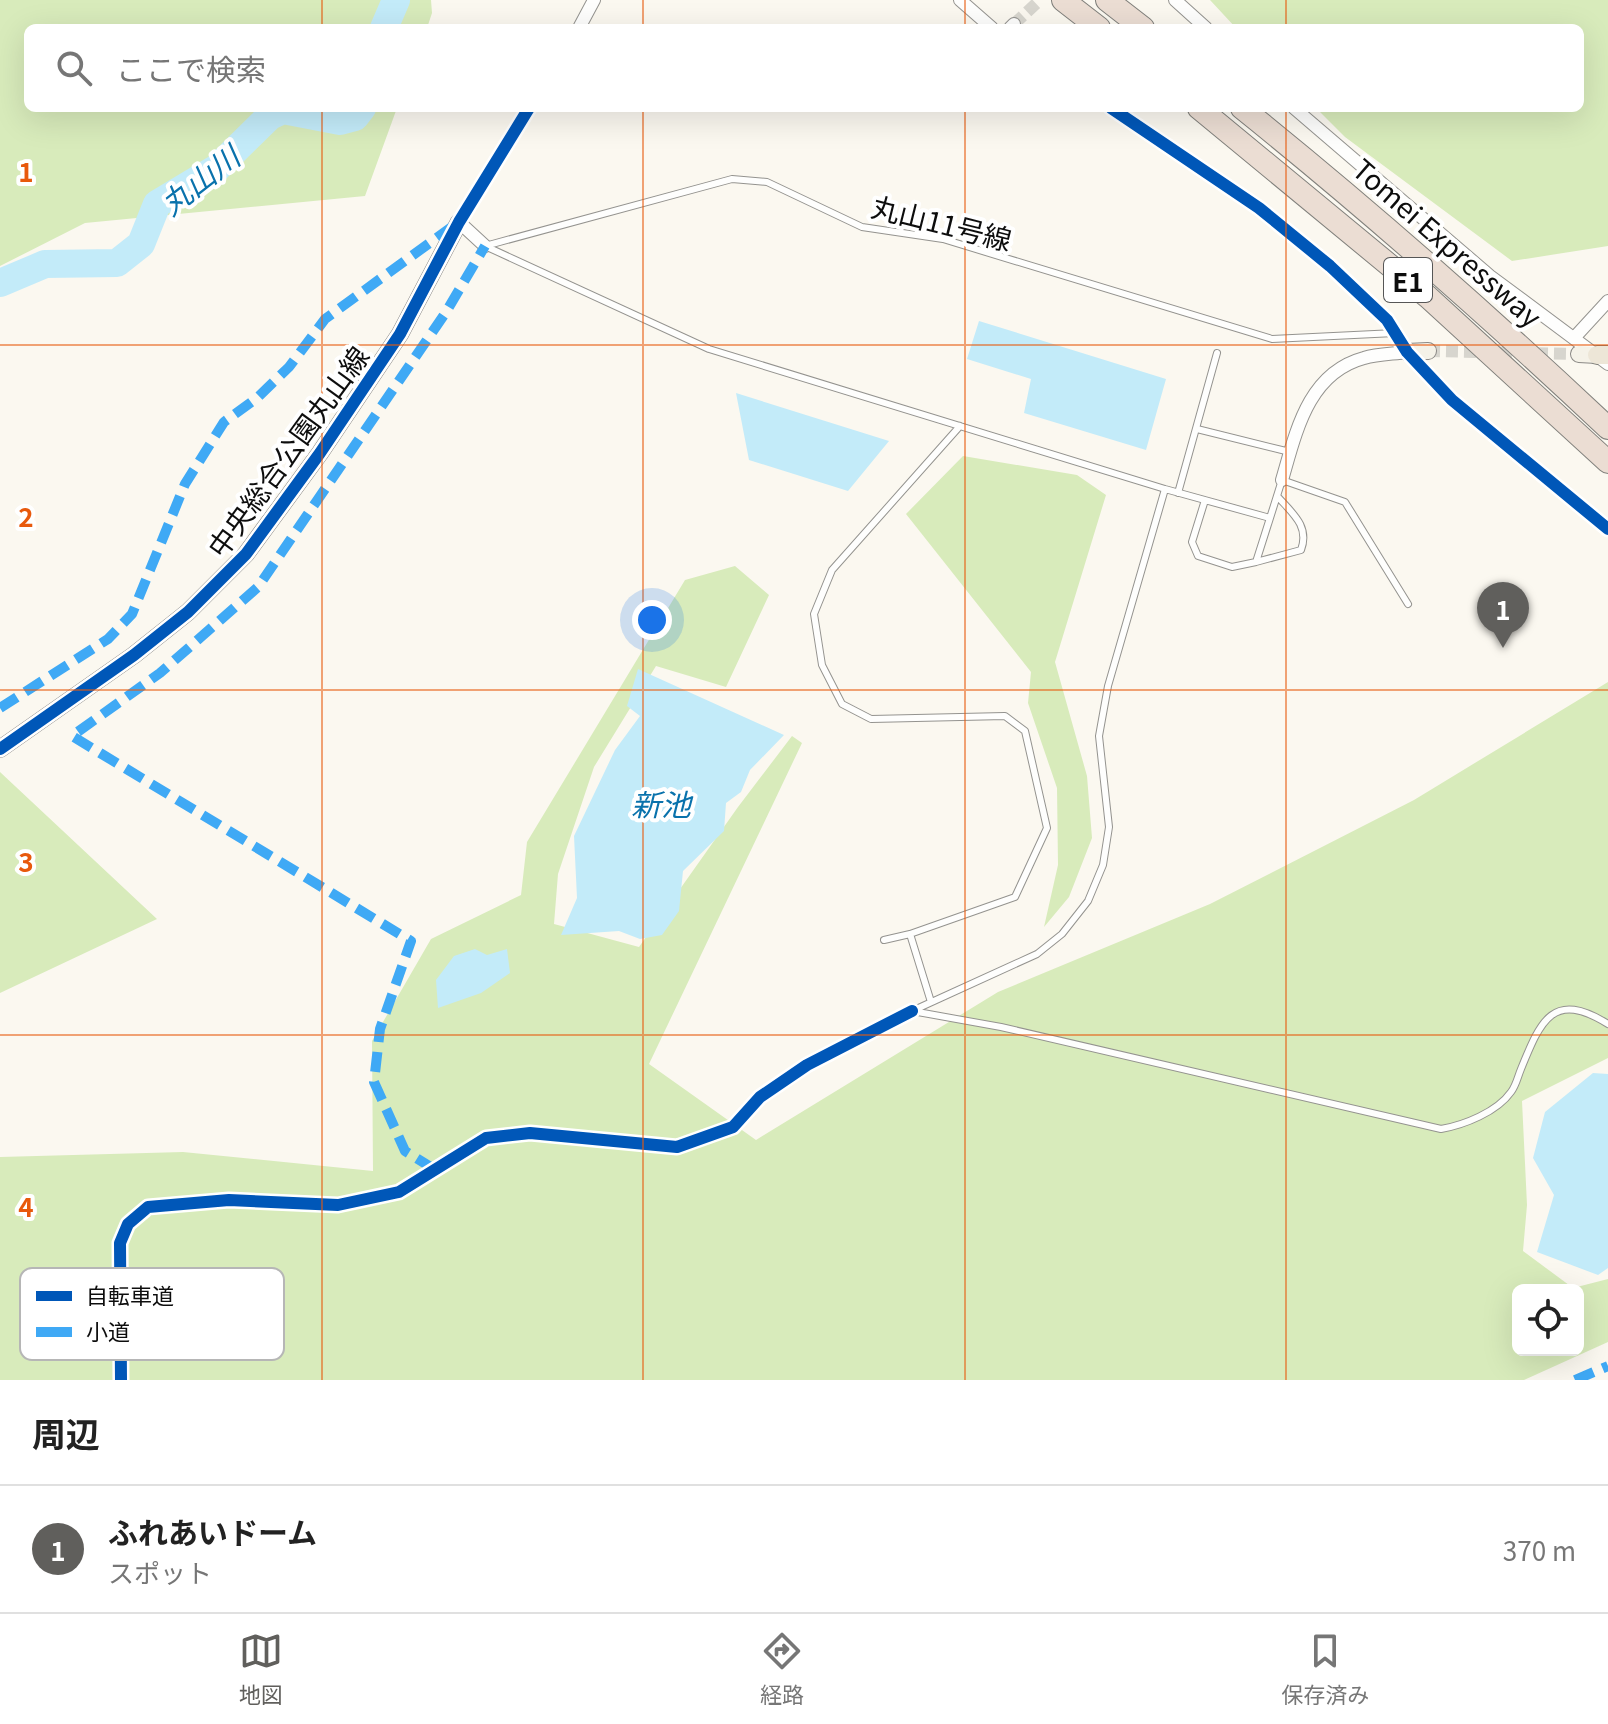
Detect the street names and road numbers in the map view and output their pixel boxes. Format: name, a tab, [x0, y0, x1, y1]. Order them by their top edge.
street label: Tomei Expressway	[1345, 149, 1551, 336]
street label: 丸山11号線	[868, 185, 1016, 259]
road number: E1	[1384, 258, 1432, 302]
street label: 中央総合公園丸山線	[197, 337, 377, 565]

